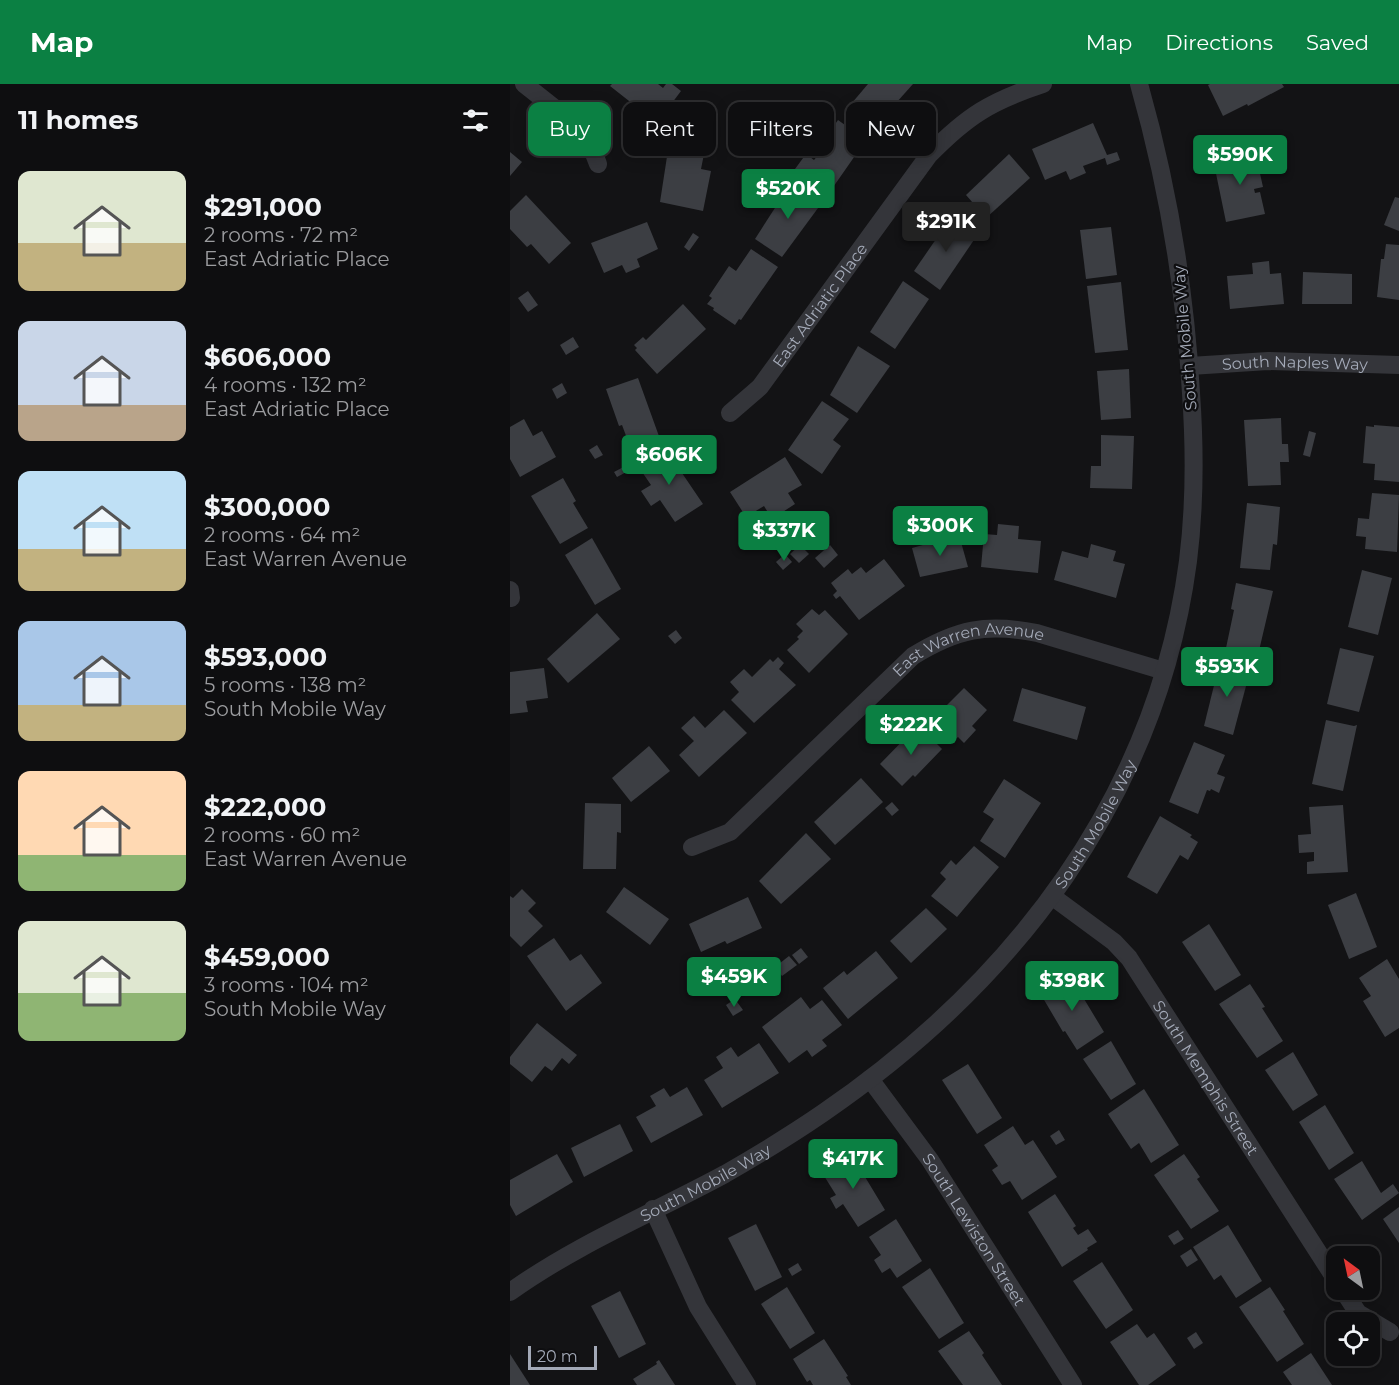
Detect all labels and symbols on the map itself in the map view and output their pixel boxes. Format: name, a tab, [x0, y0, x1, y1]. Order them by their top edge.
pin: $590K	[1198, 135, 1282, 186]
pin: $520K	[746, 169, 830, 220]
pin: $291K	[904, 202, 988, 253]
street label: East Adriatic Place	[768, 239, 871, 371]
street label: South Mobile Way	[1169, 264, 1201, 411]
street label: South Naples Way	[1221, 351, 1369, 374]
pin: $606K	[627, 435, 711, 486]
pin: $300K	[898, 506, 982, 557]
pin: $337K	[742, 511, 826, 562]
street label: East Warren Avenue	[888, 619, 1047, 680]
pin: $593K	[1185, 647, 1269, 698]
pin: $222K	[869, 705, 953, 756]
street label: South Mobile Way	[1051, 756, 1140, 892]
pin: $459K	[692, 957, 776, 1008]
pin: $398K	[1030, 961, 1114, 1012]
street label: South Memphis Street	[1149, 997, 1263, 1159]
pin: $417K	[811, 1139, 895, 1190]
street label: South Mobile Way	[637, 1140, 774, 1225]
street label: South Lewiston Street	[919, 1149, 1030, 1310]
north arrow	[1326, 1246, 1380, 1300]
scale bar	[528, 1343, 597, 1370]

